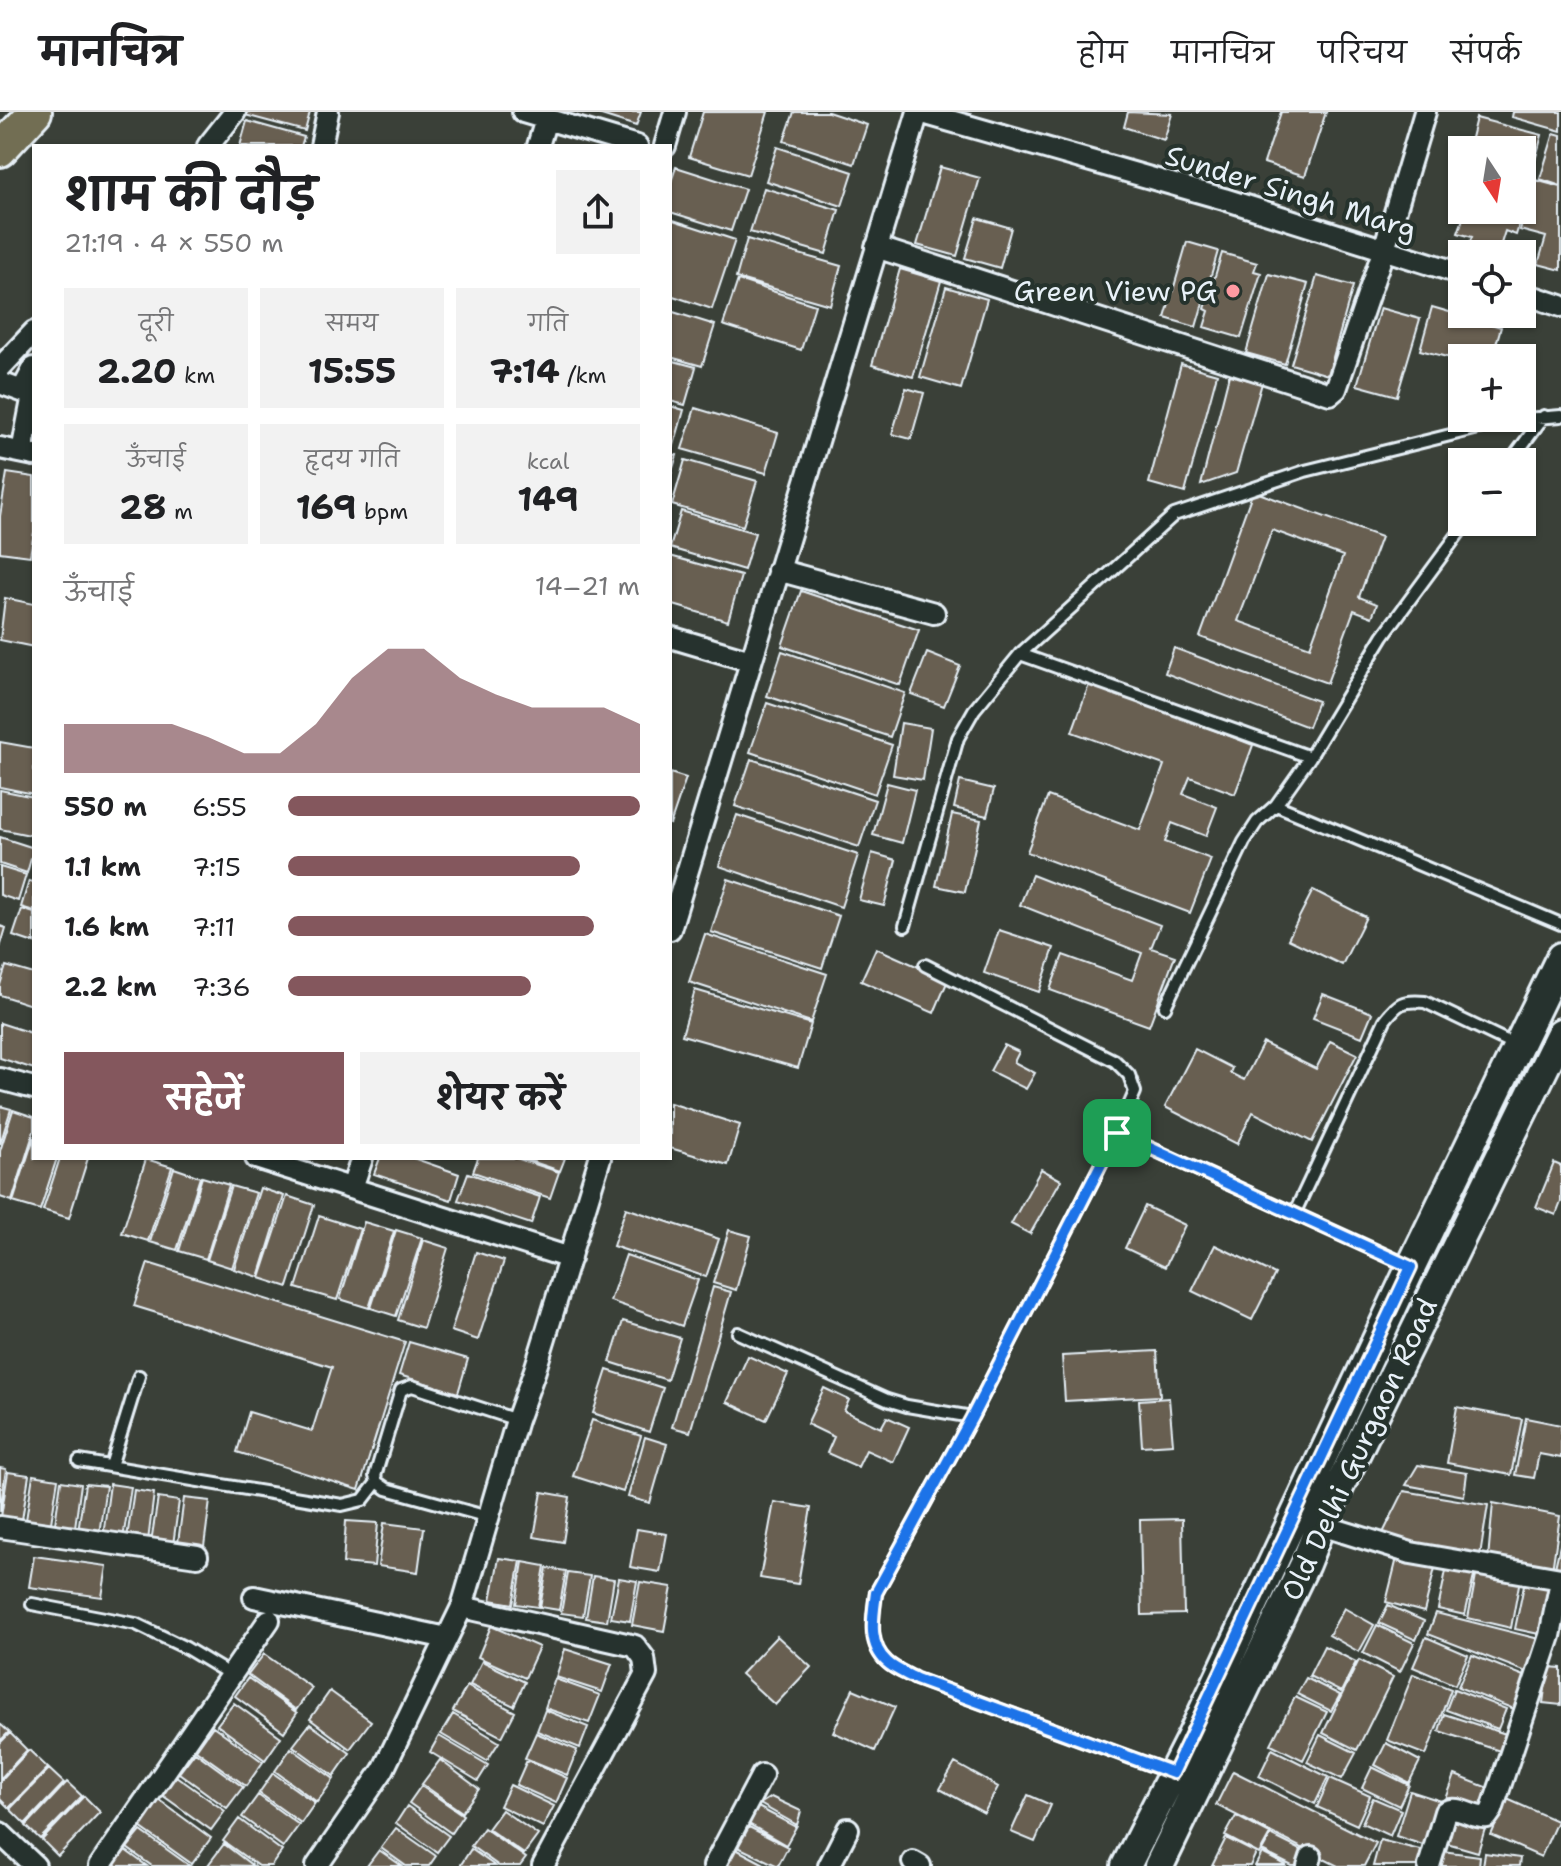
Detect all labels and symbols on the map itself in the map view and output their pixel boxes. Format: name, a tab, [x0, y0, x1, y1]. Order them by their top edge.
street label: Sunder Singh Marg	[1161, 136, 1421, 248]
north arrow	[1448, 136, 1536, 224]
place label: Green View PG	[1014, 272, 1217, 310]
marker: Green View PG	[1224, 282, 1242, 300]
pin	[1083, 1099, 1151, 1167]
street label: Old Delhi Gurgaon Road	[1272, 1291, 1446, 1607]

